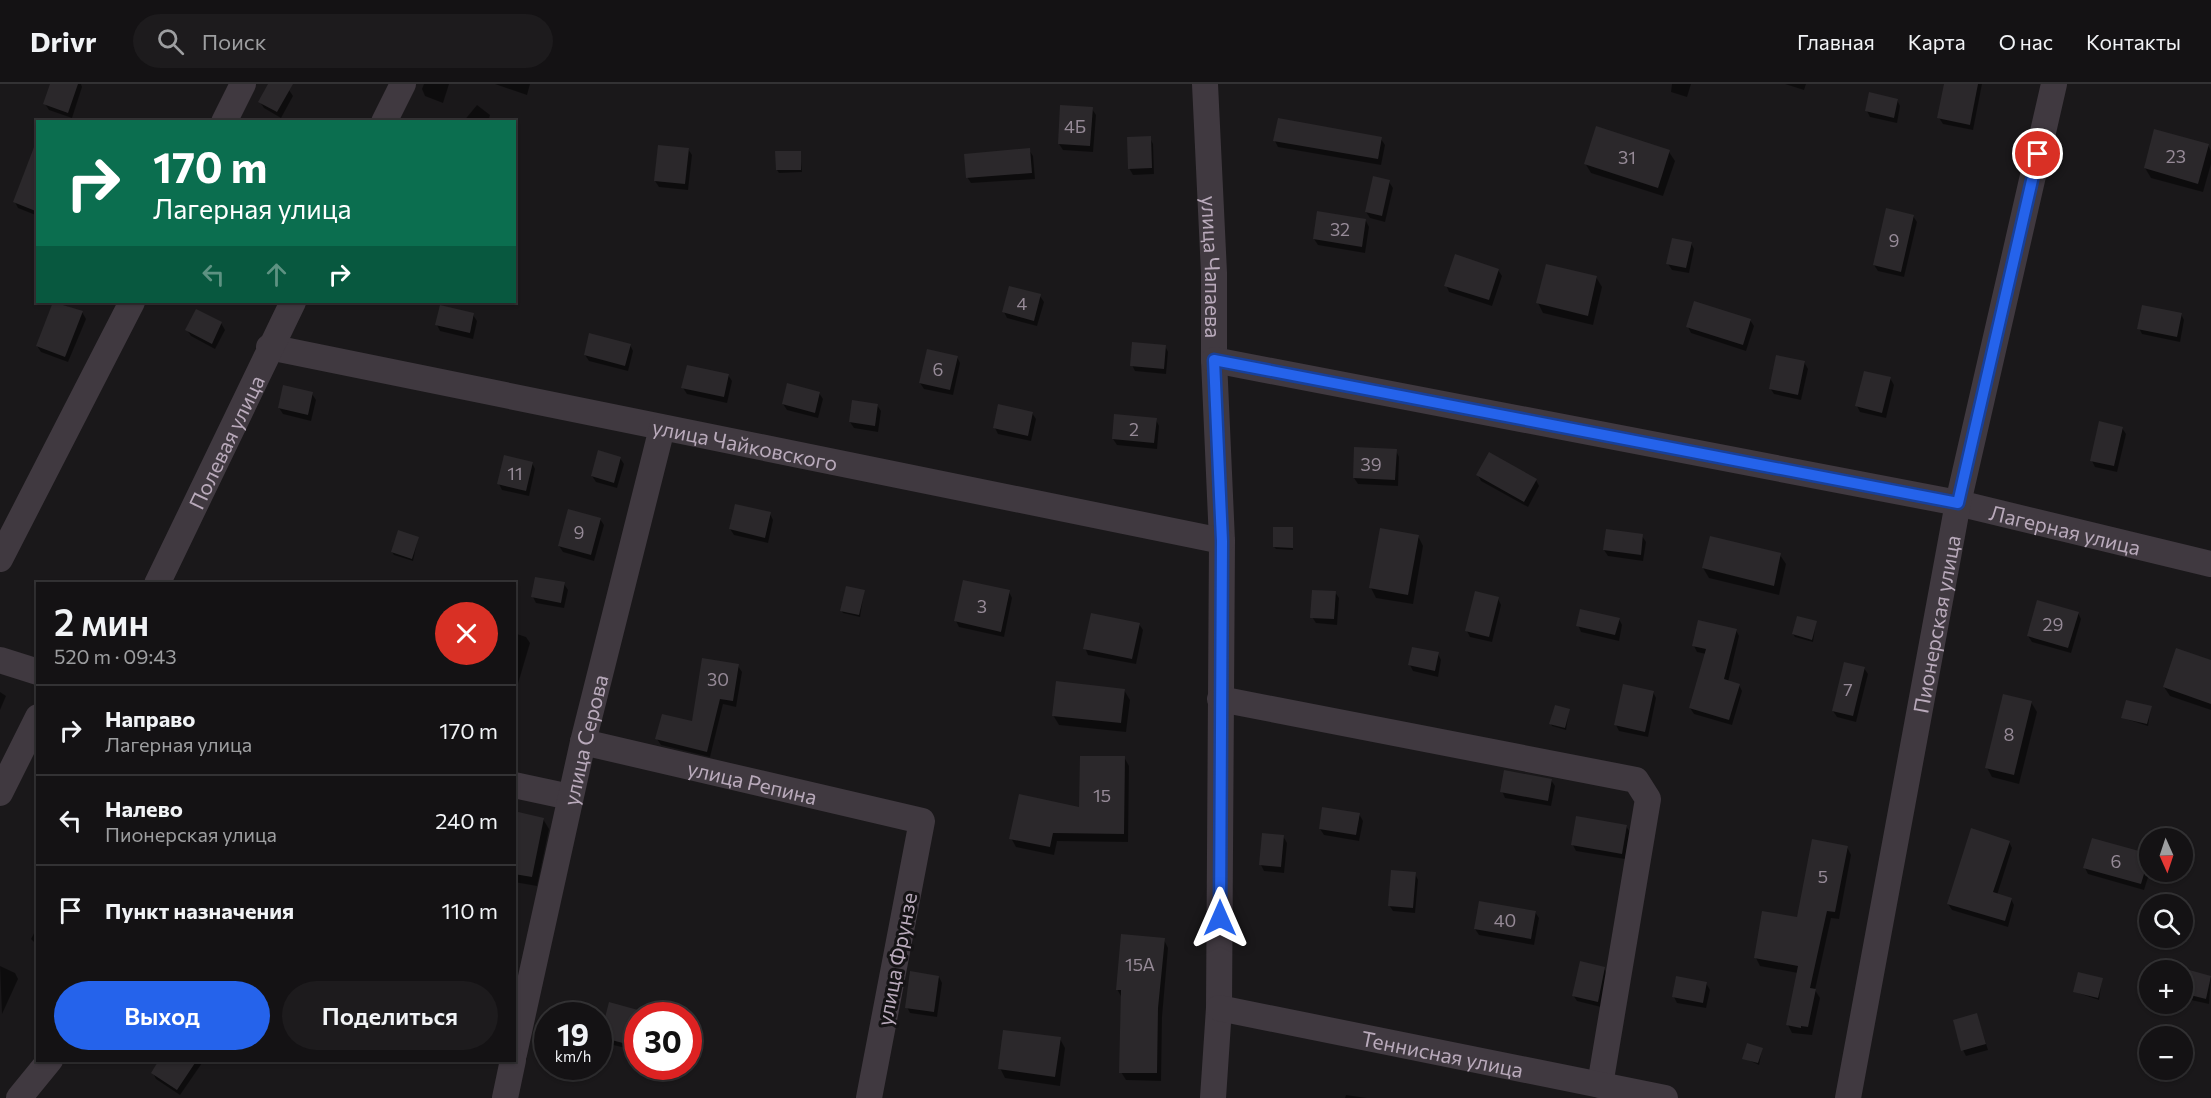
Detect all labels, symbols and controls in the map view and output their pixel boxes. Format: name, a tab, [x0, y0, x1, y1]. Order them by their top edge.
search box	[133, 14, 553, 68]
text: Drivr	[30, 24, 97, 58]
icon: search	[154, 25, 187, 58]
text: Поиск	[202, 28, 266, 55]
text: Главная	[1797, 29, 1875, 54]
text: Карта	[1908, 29, 1966, 54]
text: О нас	[1999, 29, 2053, 54]
text: Контакты	[2086, 29, 2181, 54]
house number: 4Б	[1064, 115, 1086, 137]
pin	[2012, 128, 2063, 179]
icon: arrive	[2021, 137, 2054, 170]
text: 170 m	[153, 140, 267, 192]
icon: right	[54, 144, 132, 222]
house number: 23	[2166, 145, 2186, 167]
house number: 31	[1618, 146, 1636, 168]
text: Лагерная улица	[153, 192, 352, 225]
street label: улица Чапаева	[1198, 195, 1227, 338]
house number: 32	[1330, 218, 1350, 240]
house number: 9	[1889, 229, 1899, 251]
icon: left	[197, 258, 230, 291]
icon: ahead	[260, 258, 293, 291]
icon: right	[323, 258, 356, 291]
house number: 4	[1017, 292, 1028, 314]
house number: 6	[933, 358, 943, 380]
street label: Полевая улица	[183, 371, 269, 513]
street label: улица Чайковского	[650, 413, 840, 475]
house number: 2	[1129, 418, 1139, 440]
house number: 39	[1360, 453, 1382, 475]
house number: 11	[507, 462, 523, 484]
street label: Лагерная улица	[1987, 499, 2143, 559]
house number: 9	[574, 521, 584, 543]
street label: Пионерская улица	[1907, 533, 1964, 715]
house number: 3	[977, 595, 987, 617]
text: 2 мин	[54, 599, 149, 643]
button: close	[435, 602, 498, 665]
house number: 29	[2043, 613, 2063, 635]
text: 520 m · 09:43	[54, 644, 177, 668]
house number: 30	[707, 668, 729, 690]
street label: улица Серова	[557, 672, 612, 808]
house number: 7	[1843, 678, 1853, 700]
text: Направо	[105, 705, 195, 732]
icon: right	[54, 714, 87, 747]
text: 170 m	[439, 717, 498, 744]
house number: 8	[2004, 723, 2015, 745]
text: Лагерная улица	[105, 732, 252, 756]
street label: улица Репина	[685, 754, 820, 809]
house number: 15	[1093, 784, 1111, 806]
text: Налево	[105, 795, 183, 822]
icon: left	[54, 804, 87, 837]
text: 240 m	[435, 807, 498, 834]
text: Пионерская улица	[105, 822, 277, 846]
north arrow	[2139, 828, 2193, 882]
map controls	[2139, 828, 2193, 1080]
house number: 6	[2111, 850, 2121, 872]
house number: 5	[1818, 865, 1828, 887]
position arrow	[1188, 886, 1252, 950]
street label: улица Фрунзе	[871, 890, 921, 1028]
icon: arrive	[54, 894, 87, 927]
button: search	[2139, 894, 2193, 948]
text: Пункт назначения	[105, 897, 294, 924]
text: 110 m	[441, 897, 498, 924]
house number: 40	[1494, 909, 1516, 931]
house number: 15А	[1125, 953, 1155, 975]
button: +	[2139, 960, 2193, 1014]
button: Выход	[54, 981, 270, 1050]
button: Поделиться	[282, 981, 498, 1050]
speed limit sign: 30	[624, 1002, 702, 1080]
text: 19	[557, 1015, 589, 1052]
street label: Теннисная улица	[1359, 1025, 1526, 1082]
button: −	[2139, 1026, 2193, 1080]
text: km/h	[555, 1047, 591, 1065]

